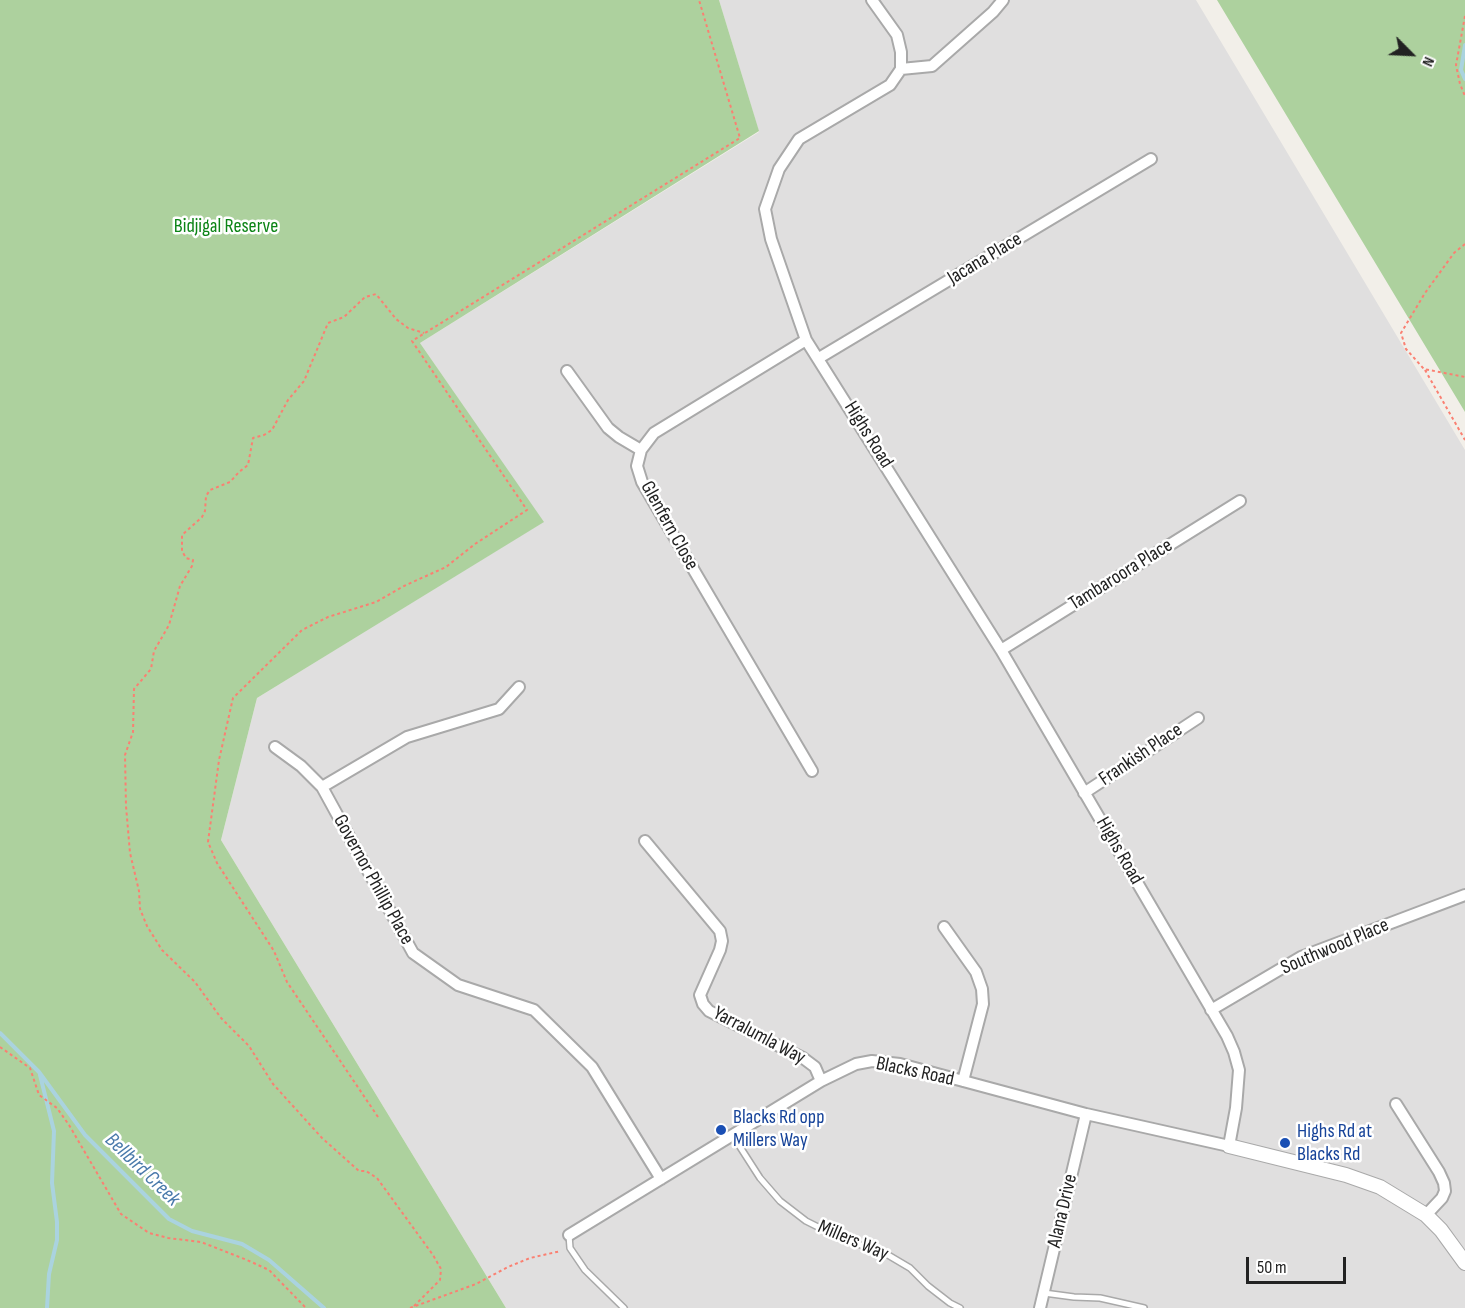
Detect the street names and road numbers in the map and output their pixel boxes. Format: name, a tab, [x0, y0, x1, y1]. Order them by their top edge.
street label: Jacana Place	[943, 227, 1027, 291]
street label: Highs Road	[838, 397, 898, 473]
street label: Glenfern Close	[635, 477, 703, 575]
street label: Tambaroora Place	[1065, 534, 1177, 616]
street label: Frankish Place	[1095, 718, 1187, 792]
street label: Governor Phillip Place	[327, 811, 419, 949]
street label: Highs Road	[1090, 813, 1148, 889]
street label: Southwood Place	[1277, 913, 1393, 981]
street label: Yarralumla Way	[709, 1002, 809, 1070]
street label: Blacks Road	[874, 1052, 956, 1092]
street label: Alana Drive	[1043, 1172, 1083, 1250]
street label: Millers Way	[814, 1215, 892, 1267]

